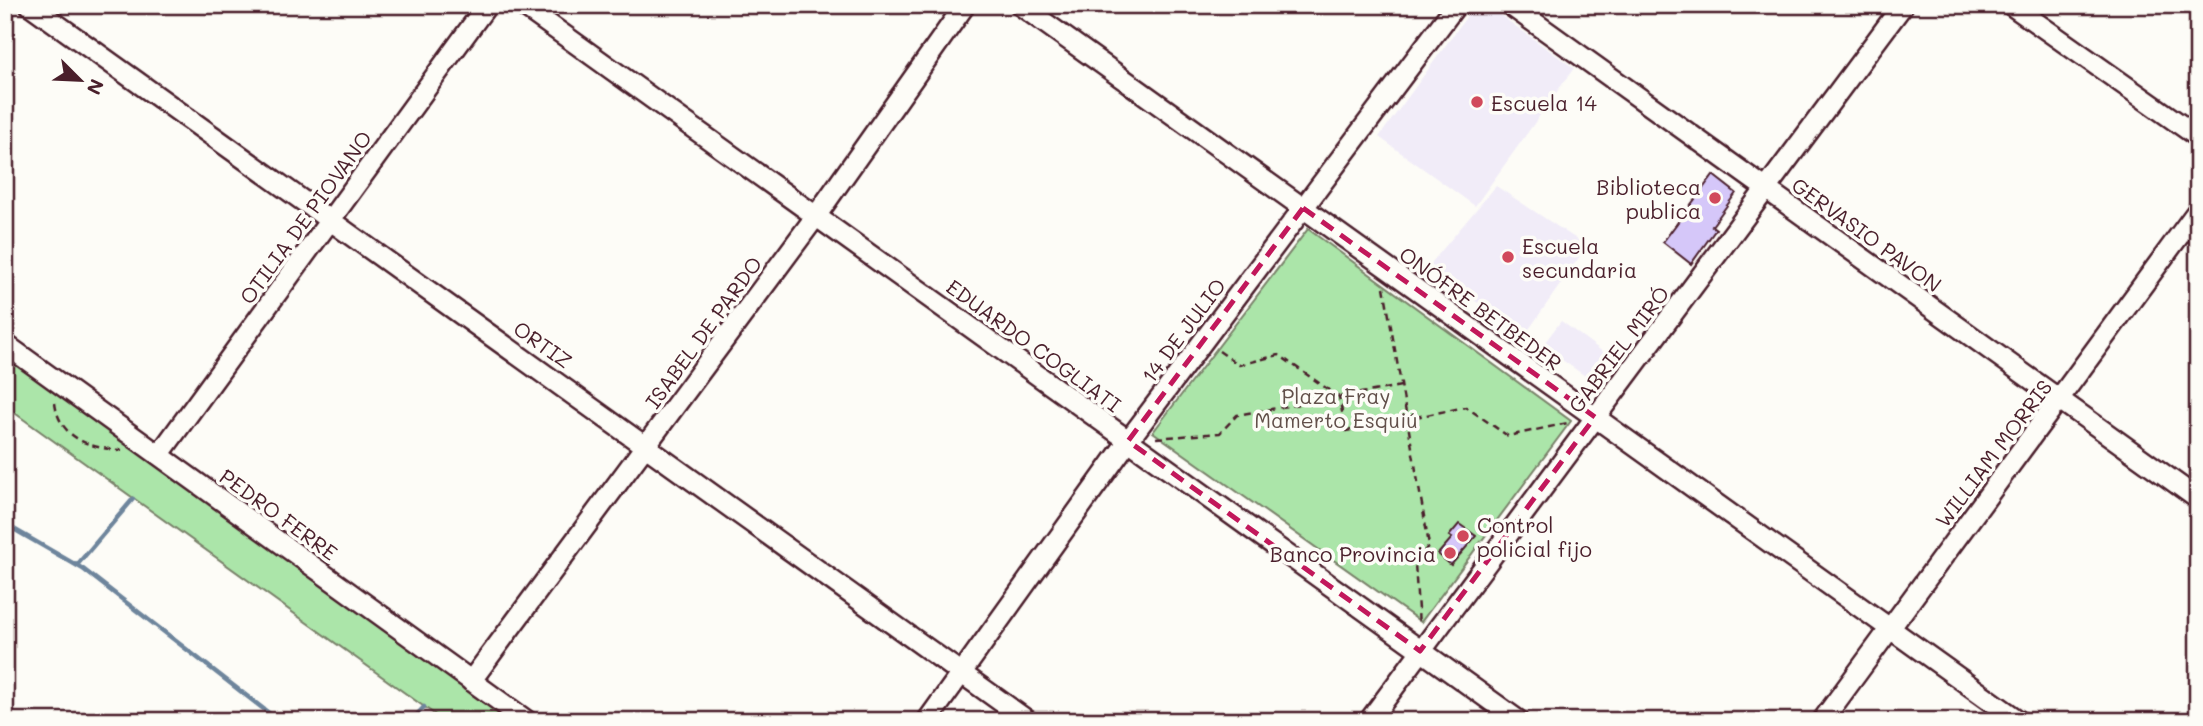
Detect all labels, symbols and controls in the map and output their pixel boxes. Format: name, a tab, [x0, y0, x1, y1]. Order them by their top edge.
north arrow	[46, 46, 116, 116]
text: N	[82, 75, 110, 99]
place label: Escuela 14	[1491, 89, 1598, 116]
marker: Escuela 14	[1469, 94, 1485, 110]
street label: OTILIA DE PIOVANO	[233, 125, 377, 309]
street label: GERVASIO PAVON	[1787, 171, 1947, 297]
place label: Biblioteca publica	[1596, 173, 1701, 224]
marker: Biblioteca publica	[1707, 190, 1723, 206]
place label: Escuela secundaria	[1522, 232, 1637, 283]
street label: ONÓFRE BETBEDER	[1394, 240, 1568, 376]
marker: Escuela secundaria	[1500, 249, 1516, 265]
street label: ISABEL DE PARDO	[639, 251, 767, 413]
street label: 14 DE JULIO	[1135, 272, 1231, 388]
street label: EDUARDO COGLIATI	[941, 273, 1127, 417]
street label: GABRIEL MIRÓ	[1562, 280, 1674, 418]
street label: ORTIZ	[509, 314, 577, 374]
street label: WILLIAM MORRIS	[1929, 374, 2057, 532]
park label: Plaza Fray Mamerto Esquiú	[1254, 382, 1418, 433]
street label: PEDRO FERRE	[215, 462, 343, 566]
place label: Control policial fijo	[1477, 511, 1592, 562]
marker: Control policial fijo	[1455, 528, 1471, 544]
place label: Banco Provincia	[1270, 540, 1436, 567]
marker: Banco Provincia	[1442, 545, 1458, 561]

